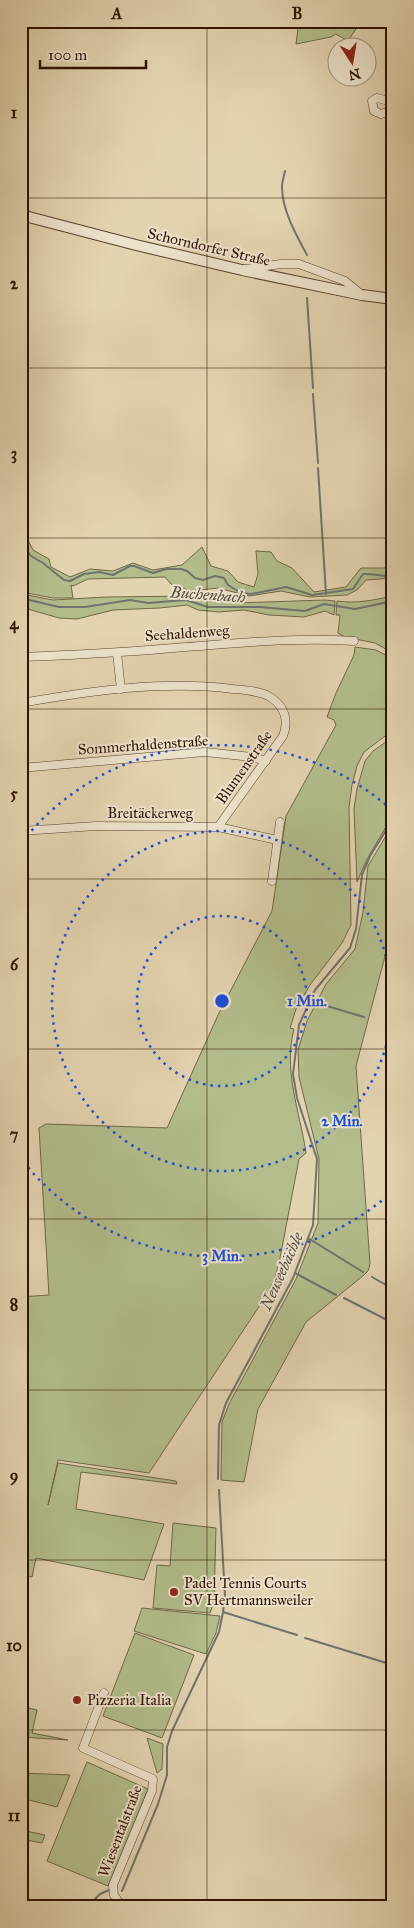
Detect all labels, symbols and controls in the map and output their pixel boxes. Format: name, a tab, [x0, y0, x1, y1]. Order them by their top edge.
text: A	[111, 4, 123, 23]
text: B	[292, 4, 302, 23]
scale bar	[40, 38, 146, 70]
north arrow	[326, 38, 376, 88]
text: 100 m	[48, 46, 88, 64]
text: N	[347, 65, 362, 84]
text: 1	[11, 103, 18, 122]
street label: Schorndorfer Straße	[146, 224, 272, 270]
text: 2	[10, 274, 19, 293]
text: 3	[11, 444, 17, 464]
water label: Buchenbach	[169, 582, 246, 607]
text: 4	[10, 614, 20, 634]
street label: Seehaldenweg	[144, 621, 231, 645]
street label: Blumenstraße	[212, 727, 276, 807]
street label: Sommerhaldenstraße	[77, 731, 209, 759]
text: 5	[10, 784, 18, 803]
street label: Breitäckerweg	[107, 804, 194, 822]
text: 6	[10, 955, 19, 974]
centre of rings	[213, 992, 231, 1010]
text: 1 Min.	[287, 992, 327, 1010]
text: 2 Min.	[321, 1112, 363, 1130]
text: 7	[10, 1125, 19, 1144]
water label: Neuseebächle	[255, 1228, 307, 1314]
text: 3 Min.	[202, 1247, 242, 1266]
text: 8	[10, 1295, 18, 1314]
text: 9	[10, 1466, 18, 1486]
place label: Padel Tennis Courts SV Hertmannsweiler	[184, 1574, 313, 1609]
marker: Padel Tennis Courts SV Hertmannsweiler	[168, 1586, 180, 1598]
text: 10	[6, 1636, 22, 1655]
place label: Pizzeria Italia	[87, 1691, 172, 1709]
marker: Pizzeria Italia	[71, 1694, 83, 1706]
street label: Wiesentalstraße	[94, 1783, 146, 1879]
text: 11	[8, 1806, 21, 1825]

